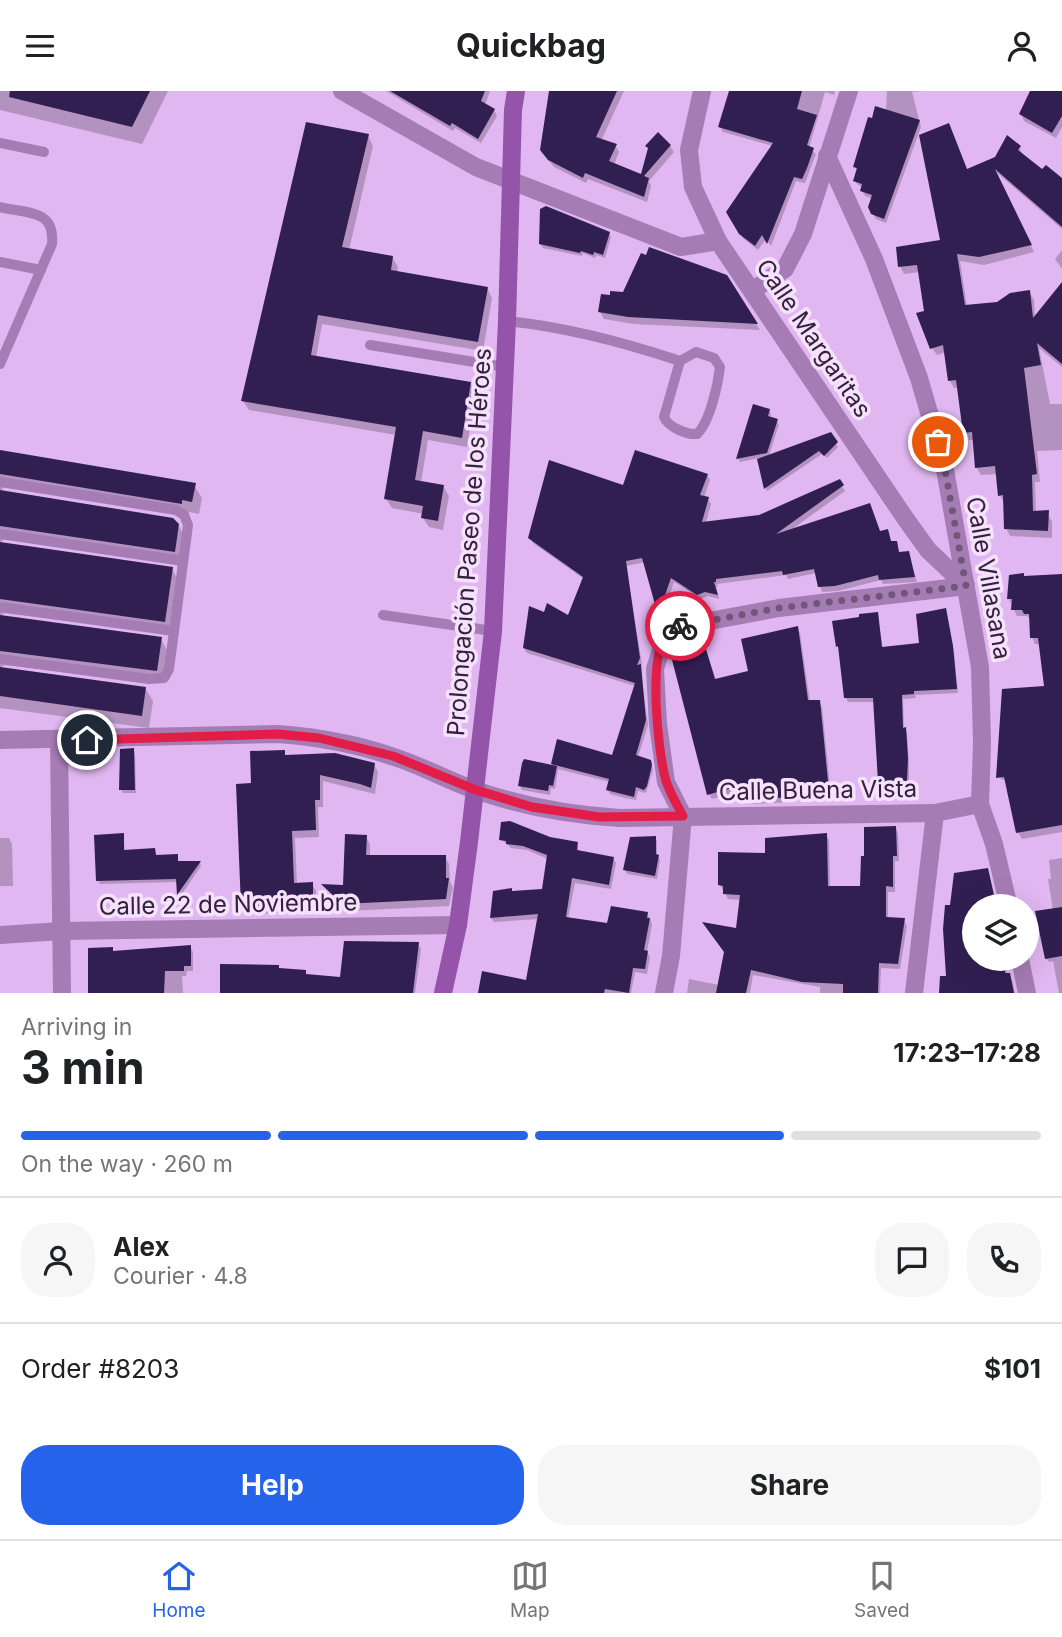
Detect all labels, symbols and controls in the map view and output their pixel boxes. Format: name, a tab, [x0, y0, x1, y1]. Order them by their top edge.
text: Quickbag	[456, 26, 606, 65]
icon: menu	[21, 27, 59, 65]
icon: person	[1003, 27, 1041, 65]
street label: Calle Margaritas	[750, 253, 878, 423]
street label: Prolongación Paseo de los Héroes	[441, 347, 497, 737]
pin	[908, 412, 968, 472]
icon: bag	[919, 423, 957, 461]
street label: Calle Villasana	[960, 494, 1018, 662]
courier	[645, 591, 715, 661]
icon: bike	[661, 607, 699, 645]
pin	[57, 710, 117, 770]
icon: home	[68, 721, 106, 759]
street label: Calle Buena Vista	[719, 774, 917, 806]
street label: Calle 22 de Noviembre	[99, 887, 357, 921]
map controls	[962, 894, 1039, 971]
button: layers	[962, 894, 1039, 971]
text: Arriving in	[21, 1013, 132, 1041]
text: 17:23–17:28	[893, 1037, 1041, 1068]
text: 3 min	[21, 1039, 145, 1095]
text: On the way · 260 m	[21, 1150, 233, 1178]
button: person	[21, 1223, 95, 1297]
button: chat	[875, 1223, 949, 1297]
button: phone	[967, 1223, 1041, 1297]
text: Alex	[113, 1231, 170, 1262]
text: Courier · 4.8	[113, 1262, 248, 1290]
text: Order #8203	[21, 1353, 179, 1384]
text: $101	[984, 1353, 1041, 1384]
button: Help	[21, 1445, 524, 1525]
button: Share	[538, 1445, 1041, 1525]
tab: Home	[152, 1557, 206, 1622]
tab: Map	[510, 1557, 550, 1622]
tab: Saved	[854, 1557, 910, 1622]

